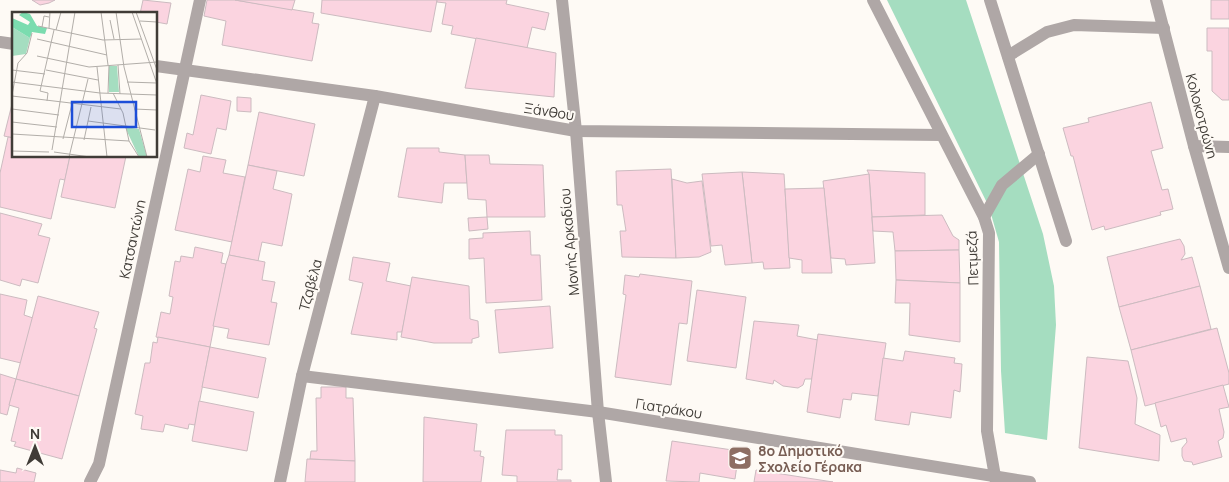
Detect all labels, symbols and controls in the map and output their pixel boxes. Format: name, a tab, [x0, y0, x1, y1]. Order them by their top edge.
inset map	[12, 12, 158, 158]
street label: Κολοκοτρώνη	[1182, 71, 1222, 161]
street label: Ξάνθου	[522, 98, 576, 124]
street label: Μονής Αρκαδίου	[555, 188, 583, 296]
street label: Κατσαντώνη	[114, 198, 150, 280]
street label: Πετμεζά	[962, 230, 982, 286]
street label: Τζαβέλα	[294, 257, 326, 313]
street label: Γιατράκου	[634, 393, 704, 423]
north arrow	[10, 422, 60, 472]
text: N	[30, 424, 40, 443]
place label: 8ο Δημοτικό Σχολείο Γέρακα	[758, 441, 862, 476]
school or university icon: 8ο Δημοτικό Σχολείο Γέρακα	[727, 445, 753, 471]

